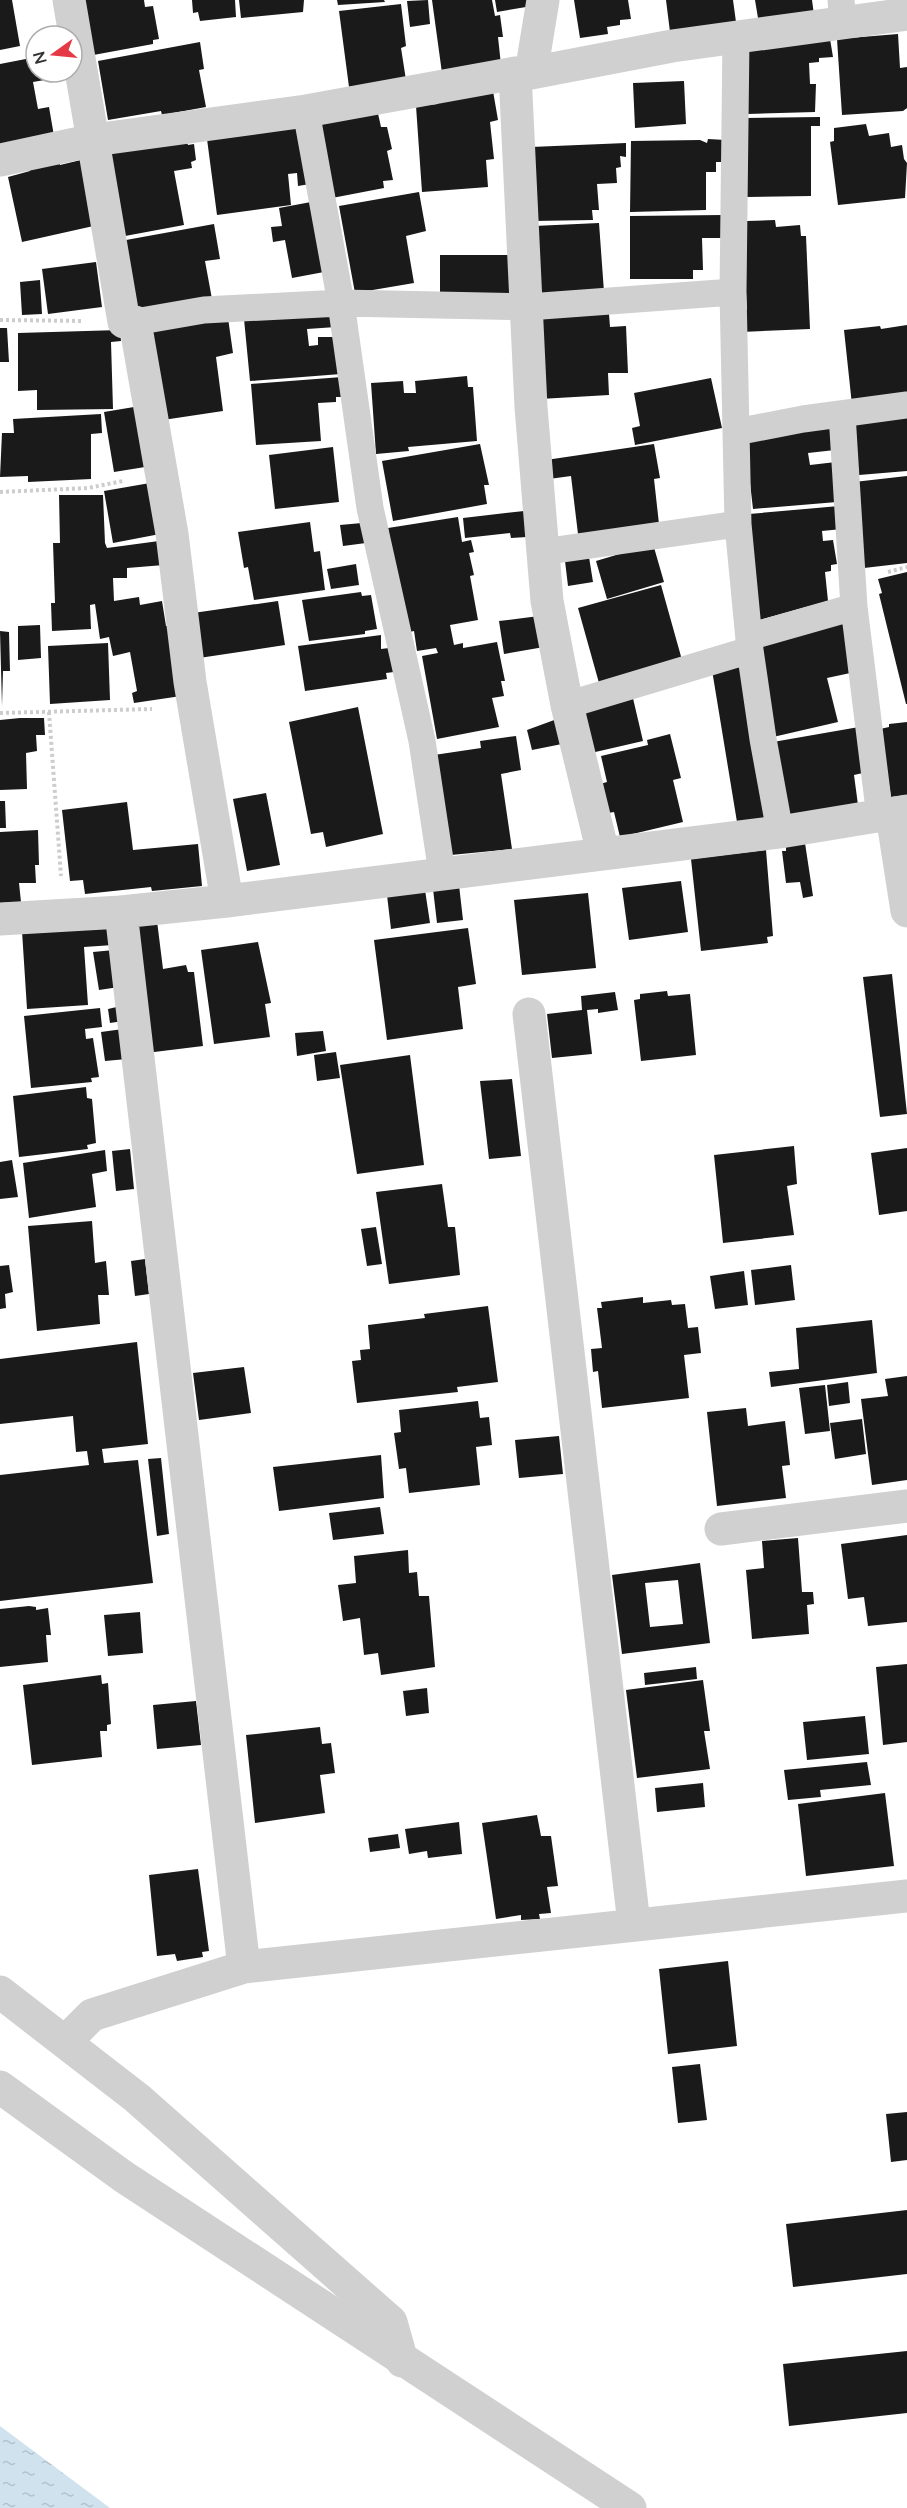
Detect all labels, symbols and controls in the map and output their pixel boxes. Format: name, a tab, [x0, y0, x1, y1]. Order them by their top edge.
north arrow	[24, 24, 84, 84]
text: N	[28, 50, 50, 66]

